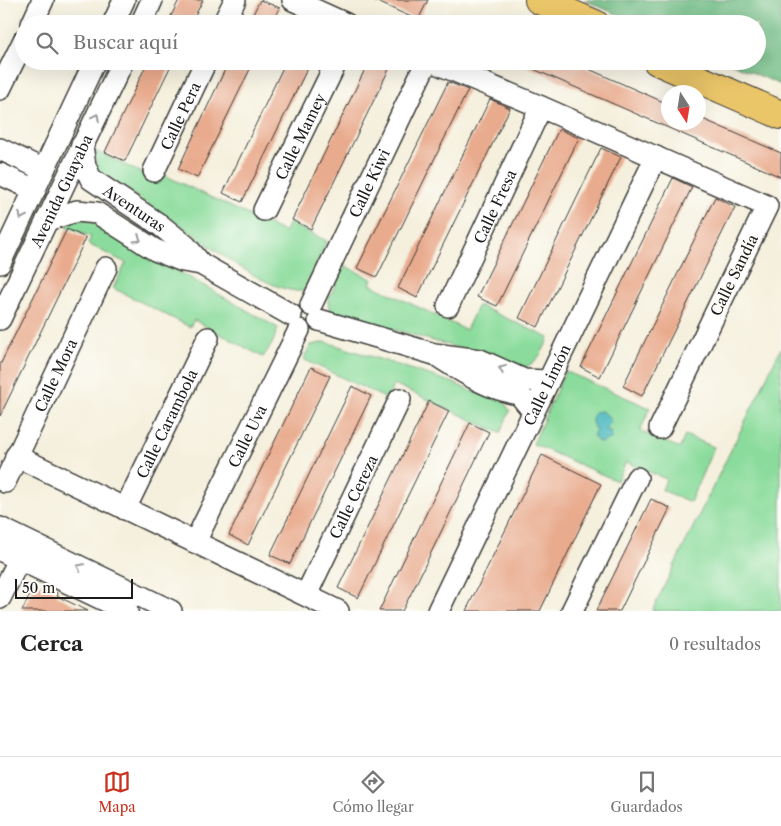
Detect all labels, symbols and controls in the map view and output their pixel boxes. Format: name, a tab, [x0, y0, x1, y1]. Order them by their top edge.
search box	[15, 15, 766, 70]
icon: search	[33, 29, 61, 57]
text: Buscar aquí	[73, 31, 178, 54]
street label: Calle Pera	[156, 79, 204, 153]
north arrow	[661, 85, 706, 130]
street label: Calle Mamey	[271, 89, 330, 183]
one-way arrow	[90, 113, 100, 122]
street label: Avenida Guayaba	[26, 131, 96, 251]
street label: Calle Kiwi	[345, 145, 394, 221]
street label: Calle Fresa	[469, 166, 520, 246]
street label: Aventuras	[99, 180, 170, 236]
one-way arrow	[18, 211, 28, 220]
street label: Calle Sandía	[706, 231, 762, 319]
one-way arrow	[132, 233, 142, 242]
street label: Calle Mora	[30, 335, 81, 415]
street label: Calle Limón	[519, 340, 574, 428]
one-way arrow	[498, 365, 507, 376]
street label: Calle Carambola	[132, 366, 201, 481]
street label: Calle Uva	[224, 401, 270, 471]
street label: Calle Cereza	[325, 452, 381, 542]
one-way arrow	[76, 563, 85, 573]
scale bar	[15, 576, 132, 599]
text: 50 m	[22, 579, 55, 597]
text: Cerca	[20, 631, 83, 656]
text: 0 resultados	[669, 634, 761, 654]
tab: Mapa	[98, 768, 136, 816]
tab: Cómo llegar	[332, 768, 414, 816]
tab: Guardados	[611, 768, 683, 816]

